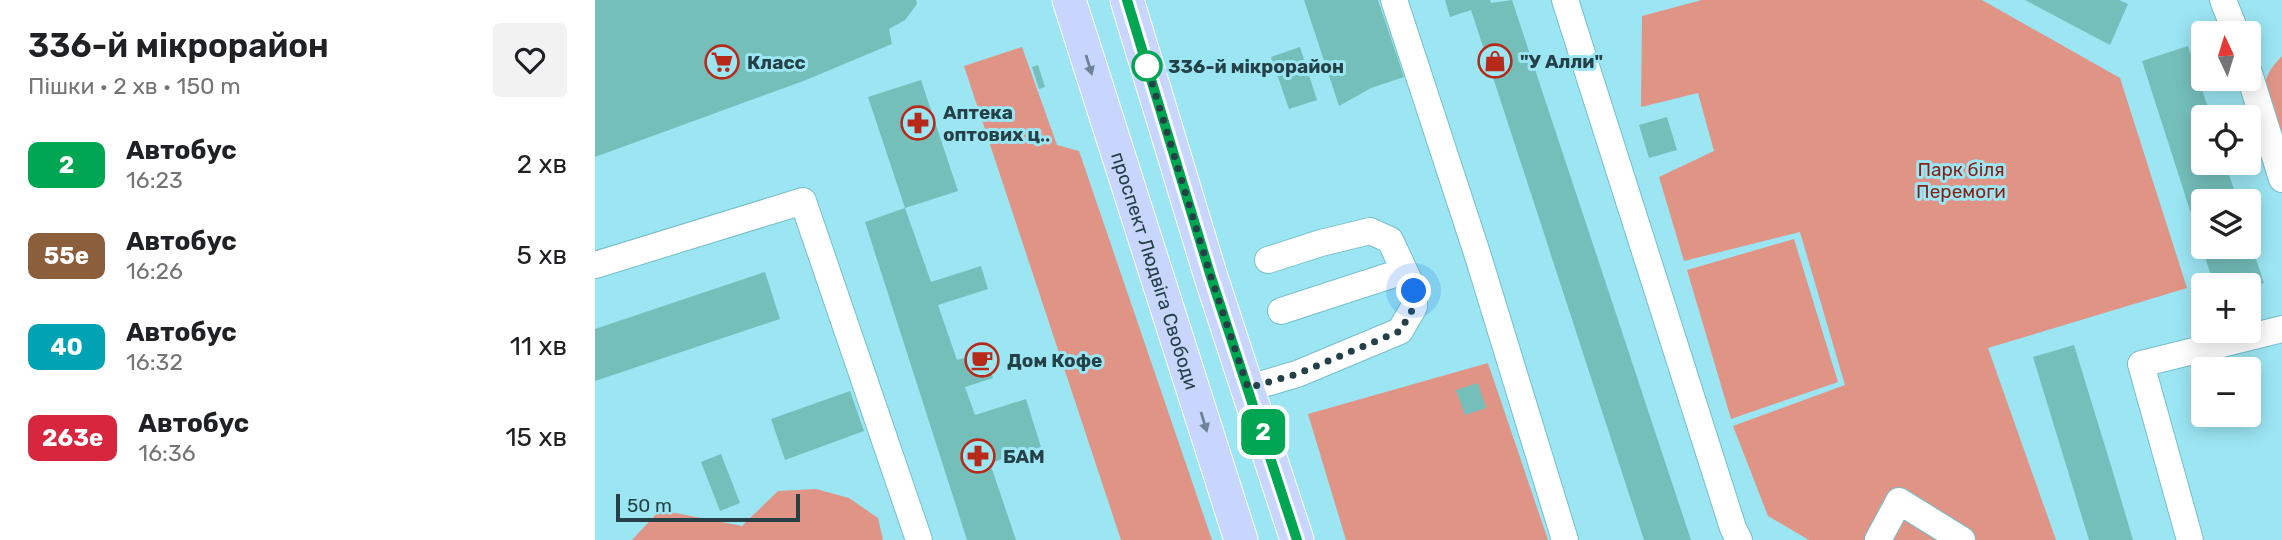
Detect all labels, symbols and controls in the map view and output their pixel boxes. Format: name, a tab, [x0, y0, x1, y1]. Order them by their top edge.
north arrow	[2191, 21, 2261, 91]
map controls	[2191, 21, 2261, 427]
button: heart	[493, 23, 567, 97]
text: 336-й мікрорайон	[28, 26, 329, 65]
shop icon: "У Алли"	[1476, 42, 1514, 80]
supermarket icon: Класс	[703, 43, 741, 81]
place label: "У Алли"	[1520, 50, 1603, 73]
place label: Класс	[747, 51, 806, 74]
marker: 336-й мікрорайон	[1132, 51, 1162, 81]
one-way arrow	[1085, 55, 1095, 76]
place label: 336-й мікрорайон	[1168, 55, 1344, 78]
text: Пішки · 2 хв · 150 m	[28, 72, 241, 100]
place label: Аптека оптових ц‥	[943, 101, 1050, 146]
pharmacy icon: Аптека оптових ц‥	[899, 104, 937, 142]
button: locate	[2191, 105, 2261, 175]
text: Автобус	[126, 135, 237, 166]
text: 2 хв	[517, 149, 567, 180]
street label: проспект Людвіга Свободи	[1107, 149, 1204, 392]
text: 2	[59, 151, 74, 179]
park label: Парк біля Перемоги	[1916, 158, 2006, 203]
text: 16:23	[126, 166, 183, 194]
button: layers	[2191, 189, 2261, 259]
text: Автобус	[126, 226, 237, 257]
text: 5 хв	[517, 240, 567, 271]
text: 55е	[44, 242, 89, 270]
text: 16:26	[126, 257, 183, 285]
your location	[1396, 273, 1431, 308]
button: +	[2191, 273, 2261, 343]
text: Автобус	[126, 317, 237, 348]
text: 11 хв	[510, 331, 567, 362]
text: 40	[50, 333, 83, 361]
cafe icon: Дом Кофе	[963, 341, 1001, 379]
text: 16:32	[126, 348, 183, 376]
place label: Дом Кофе	[1007, 349, 1102, 372]
button: −	[2191, 357, 2261, 427]
text: Автобус	[138, 408, 249, 439]
line badge: 2	[1240, 409, 1286, 455]
one-way arrow	[1199, 411, 1210, 432]
text: 2	[1255, 418, 1271, 446]
text: 15 хв	[505, 422, 567, 453]
text: 263e	[42, 424, 103, 452]
pharmacy icon: БАМ	[959, 437, 997, 475]
text: 16:36	[138, 439, 196, 467]
place label: БАМ	[1003, 445, 1045, 468]
scale bar	[616, 491, 800, 523]
text: 50 m	[627, 494, 672, 517]

